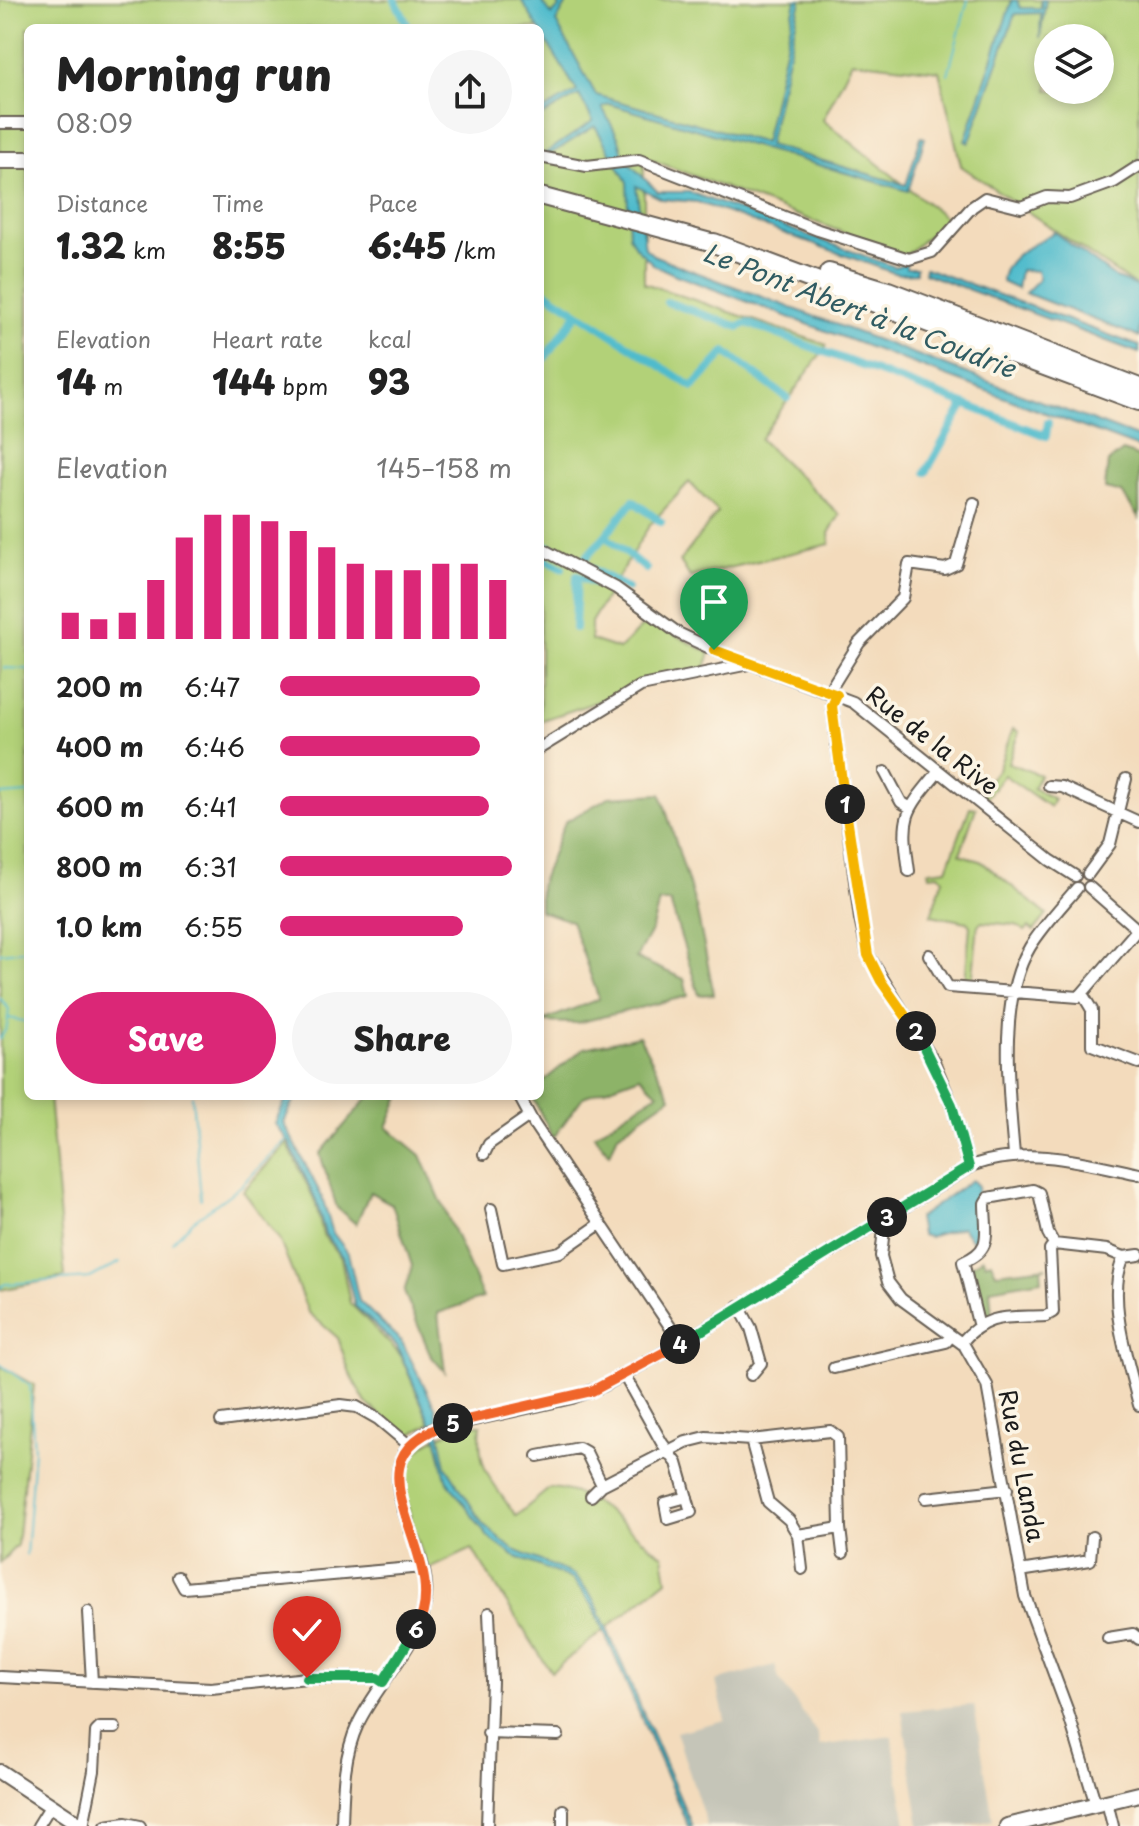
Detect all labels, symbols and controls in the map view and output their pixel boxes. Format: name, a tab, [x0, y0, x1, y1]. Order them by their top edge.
map controls	[1034, 24, 1114, 104]
button: layers	[1034, 24, 1114, 104]
text: Morning run	[56, 40, 332, 106]
button: share	[428, 50, 512, 134]
text: 08:09	[56, 103, 133, 142]
text: Distance	[56, 186, 148, 219]
text: Time	[212, 186, 264, 219]
text: Pace	[368, 186, 418, 219]
text: 1.32	[56, 219, 126, 271]
text: 8:55	[212, 219, 286, 271]
text: 6:45	[368, 219, 447, 271]
water label: Le Pont Abert à la Coudrie	[698, 232, 1022, 388]
text: km	[126, 233, 166, 266]
text: /km	[447, 233, 496, 266]
text: Elevation	[56, 322, 151, 355]
text: Heart rate	[212, 322, 323, 355]
text: kcal	[368, 322, 412, 355]
text: 14	[56, 355, 96, 407]
text: 144	[212, 355, 275, 407]
text: 93	[368, 355, 410, 407]
text: m	[96, 369, 123, 402]
text: bpm	[275, 369, 328, 402]
text: Elevation	[56, 448, 168, 487]
text: 145–158 m	[376, 448, 512, 487]
pin	[680, 568, 748, 650]
icon: arrive	[692, 580, 736, 624]
text: 200 m	[56, 667, 143, 706]
text: 6:47	[184, 667, 240, 706]
street label: Rue de la Rive	[859, 676, 1007, 803]
text: 400 m	[56, 727, 144, 766]
text: 6:46	[184, 727, 245, 766]
pin: 1	[825, 784, 865, 824]
text: 600 m	[56, 787, 144, 826]
text: 6:41	[184, 787, 237, 826]
text: 1	[840, 787, 850, 820]
text: 800 m	[56, 847, 143, 886]
text: 6:31	[184, 847, 237, 886]
text: 1.0 km	[56, 907, 143, 946]
text: 6:55	[184, 907, 243, 946]
button: Save	[56, 992, 276, 1084]
button: Share	[292, 992, 512, 1084]
pin: 2	[896, 1011, 936, 1051]
text: 2	[908, 1014, 924, 1047]
pin: 3	[867, 1197, 907, 1237]
text: 3	[880, 1200, 894, 1233]
pin: 4	[660, 1324, 700, 1364]
text: 4	[673, 1327, 687, 1360]
street label: Rue du Landa	[991, 1386, 1055, 1545]
pin: 5	[433, 1403, 473, 1443]
text: 5	[446, 1406, 460, 1439]
pin	[273, 1596, 341, 1678]
icon: check	[285, 1608, 329, 1652]
pin: 6	[396, 1609, 436, 1649]
text: 6	[408, 1612, 424, 1645]

